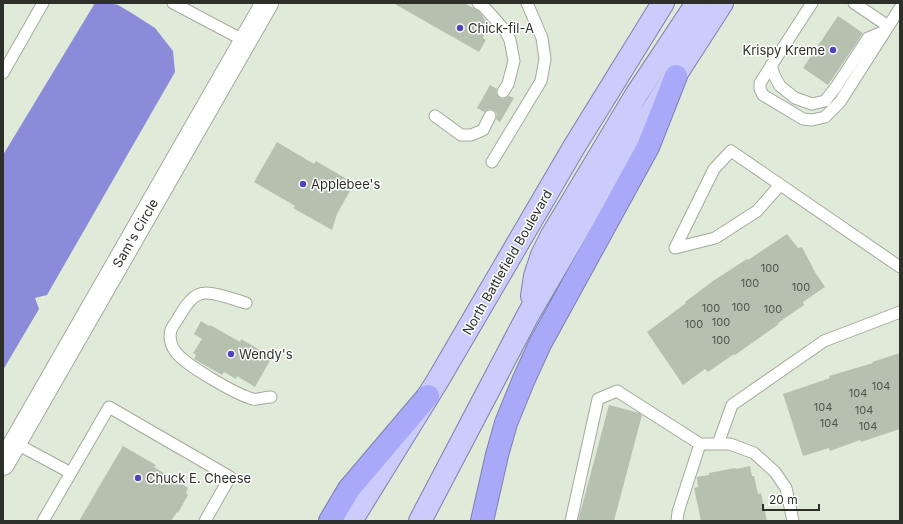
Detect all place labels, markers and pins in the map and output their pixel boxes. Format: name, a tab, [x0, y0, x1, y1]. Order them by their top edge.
place label: Chick-fil-A	[468, 20, 534, 36]
marker: Chick-fil-A	[455, 23, 465, 33]
place label: Krispy Kreme	[743, 42, 825, 58]
marker: Krispy Kreme	[828, 45, 838, 55]
place label: Applebee's	[311, 176, 380, 192]
marker: Applebee's	[298, 179, 308, 189]
place label: Wendy's	[239, 346, 293, 362]
marker: Wendy's	[226, 349, 236, 359]
place label: Chuck E. Cheese	[146, 470, 251, 486]
marker: Chuck E. Cheese	[133, 473, 143, 483]

